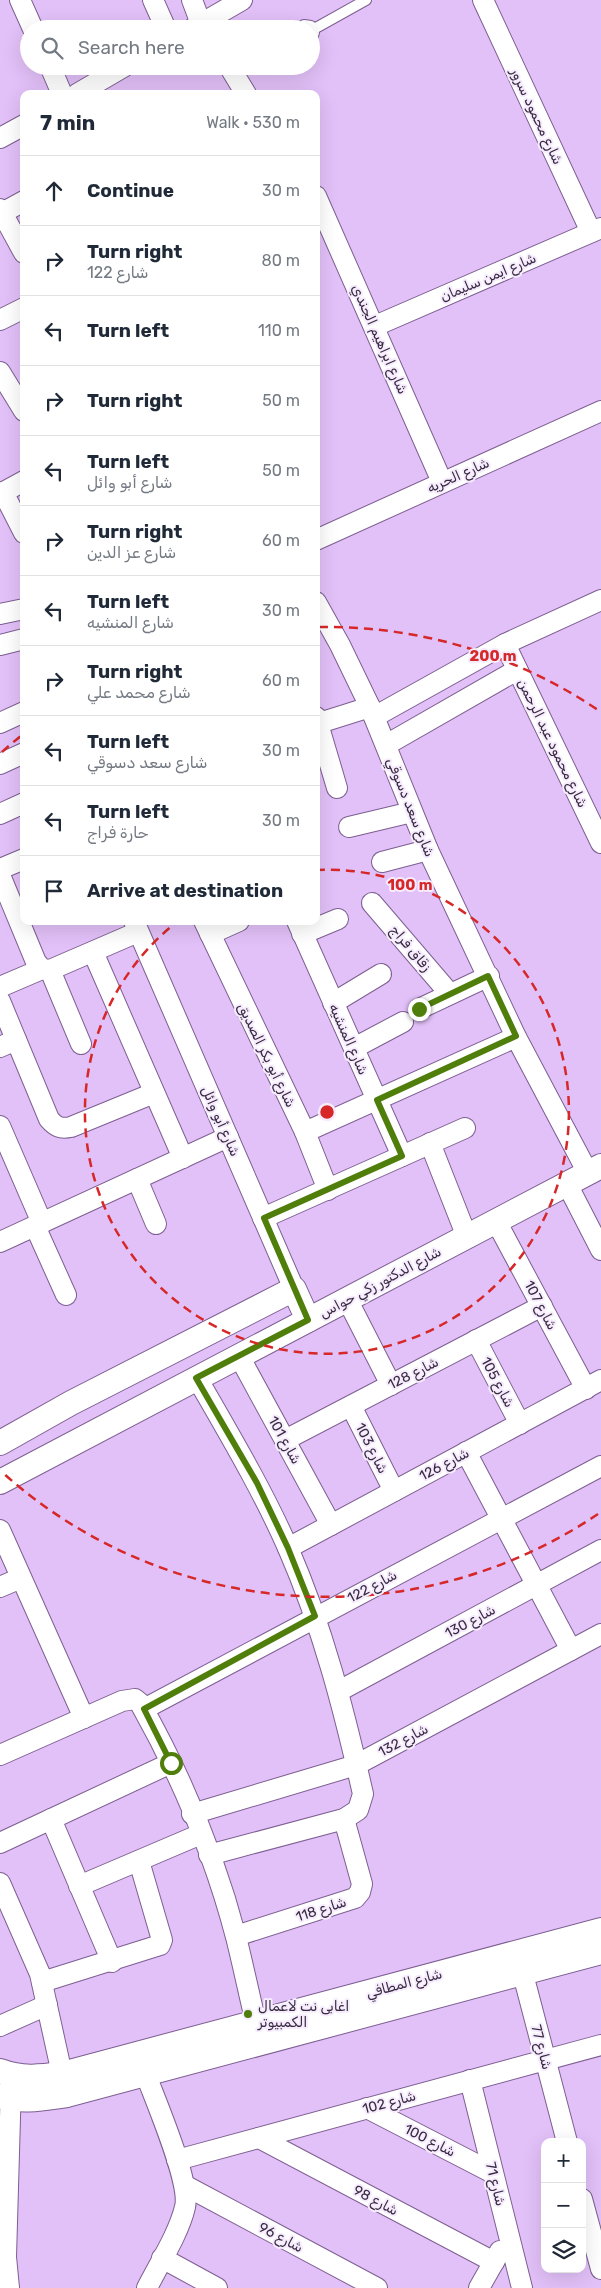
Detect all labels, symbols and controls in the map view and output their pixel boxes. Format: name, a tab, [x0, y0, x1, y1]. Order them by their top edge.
search box	[20, 20, 320, 75]
icon: search	[38, 34, 66, 62]
text: Search here	[78, 36, 185, 59]
street label: شارع محمود سرور	[505, 64, 566, 168]
text: 7 min	[40, 110, 95, 135]
text: Walk · 530 m	[206, 113, 300, 132]
icon: ahead	[40, 177, 68, 205]
text: Continue	[87, 179, 174, 202]
text: 30 m	[262, 181, 300, 200]
text: Turn right	[87, 240, 182, 263]
icon: right	[40, 247, 68, 275]
street label: شارع ايمن سليمان	[438, 250, 540, 307]
text: 80 m	[262, 251, 300, 270]
text: شارع 122	[87, 263, 148, 282]
street label: شارع ابراهيم الجندي	[346, 282, 411, 397]
icon: left	[40, 317, 68, 345]
text: Turn left	[87, 319, 169, 342]
text: 110 m	[258, 321, 300, 340]
icon: right	[40, 387, 68, 415]
text: Turn right	[87, 389, 182, 412]
text: 50 m	[262, 391, 300, 410]
text: Turn left	[87, 450, 169, 473]
street label: شارع الحريه	[424, 454, 493, 499]
icon: left	[40, 457, 68, 485]
text: 50 m	[262, 461, 300, 480]
text: شارع أبو وائل	[87, 473, 173, 492]
text: Turn right	[87, 520, 182, 543]
icon: right	[40, 527, 68, 555]
text: 60 m	[262, 531, 300, 550]
text: شارع عز الدين	[87, 543, 176, 562]
text: Turn left	[87, 590, 169, 613]
icon: left	[40, 597, 68, 625]
text: 30 m	[262, 601, 300, 620]
text: شارع المنشيه	[87, 613, 174, 632]
text: 200 m	[469, 647, 517, 665]
text: Turn right	[87, 660, 182, 683]
icon: right	[40, 667, 68, 695]
text: 60 m	[262, 671, 300, 690]
street label: شارع محمود عبد الرحمن	[512, 676, 591, 811]
text: شارع محمد علي	[87, 683, 191, 702]
text: Turn left	[87, 730, 169, 753]
icon: left	[40, 737, 68, 765]
text: 30 m	[262, 741, 300, 760]
text: شارع سعد دسوقي	[87, 753, 208, 772]
street label: شارع سعد دسوقي	[381, 755, 438, 860]
text: Turn left	[87, 800, 169, 823]
icon: left	[40, 807, 68, 835]
text: 30 m	[262, 811, 300, 830]
text: حارة فراج	[87, 823, 149, 842]
text: 100 m	[388, 876, 432, 894]
icon: arrive	[40, 877, 68, 905]
text: Arrive at destination	[87, 879, 283, 902]
street label: زقاق فراج	[385, 922, 435, 976]
route end	[408, 998, 431, 1021]
street label: شارع أبو بكر الصديق	[232, 1000, 299, 1111]
street label: شارع المنشيه	[323, 1001, 372, 1078]
street label: شارع أبو وائل	[196, 1084, 244, 1160]
centre of rings	[318, 1103, 336, 1121]
street label: شارع الدكتور زكي حواس	[316, 1243, 445, 1323]
street label: شارع 107	[519, 1278, 561, 1334]
street label: شارع 128	[385, 1354, 442, 1395]
street label: شارع 105	[475, 1354, 518, 1411]
street label: شارع 101	[263, 1413, 305, 1468]
street label: شارع 103	[350, 1420, 392, 1477]
street label: شارع 126	[416, 1444, 473, 1486]
street label: شارع 122	[345, 1566, 401, 1608]
street label: شارع 130	[442, 1601, 499, 1644]
street label: شارع 132	[375, 1720, 432, 1762]
route start	[160, 1752, 183, 1775]
street label: شارع 118	[294, 1893, 349, 1928]
street label: شارع المطافي	[364, 1965, 445, 2004]
place label: اغابى نت لاعمال الكمبيوتر	[257, 1998, 349, 2031]
marker: اغابى نت لاعمال الكمبيوتر	[242, 2008, 254, 2020]
street label: شارع 77	[525, 2023, 556, 2072]
street label: شارع 102	[361, 2087, 418, 2120]
street label: شارع 100	[400, 2120, 458, 2162]
map controls	[541, 2138, 586, 2273]
button: +	[541, 2138, 586, 2183]
street label: شارع 71	[480, 2160, 509, 2208]
street label: شارع 98	[349, 2182, 401, 2221]
button: −	[541, 2183, 586, 2228]
street label: شارع 96	[255, 2219, 306, 2258]
button: layers	[541, 2228, 586, 2273]

